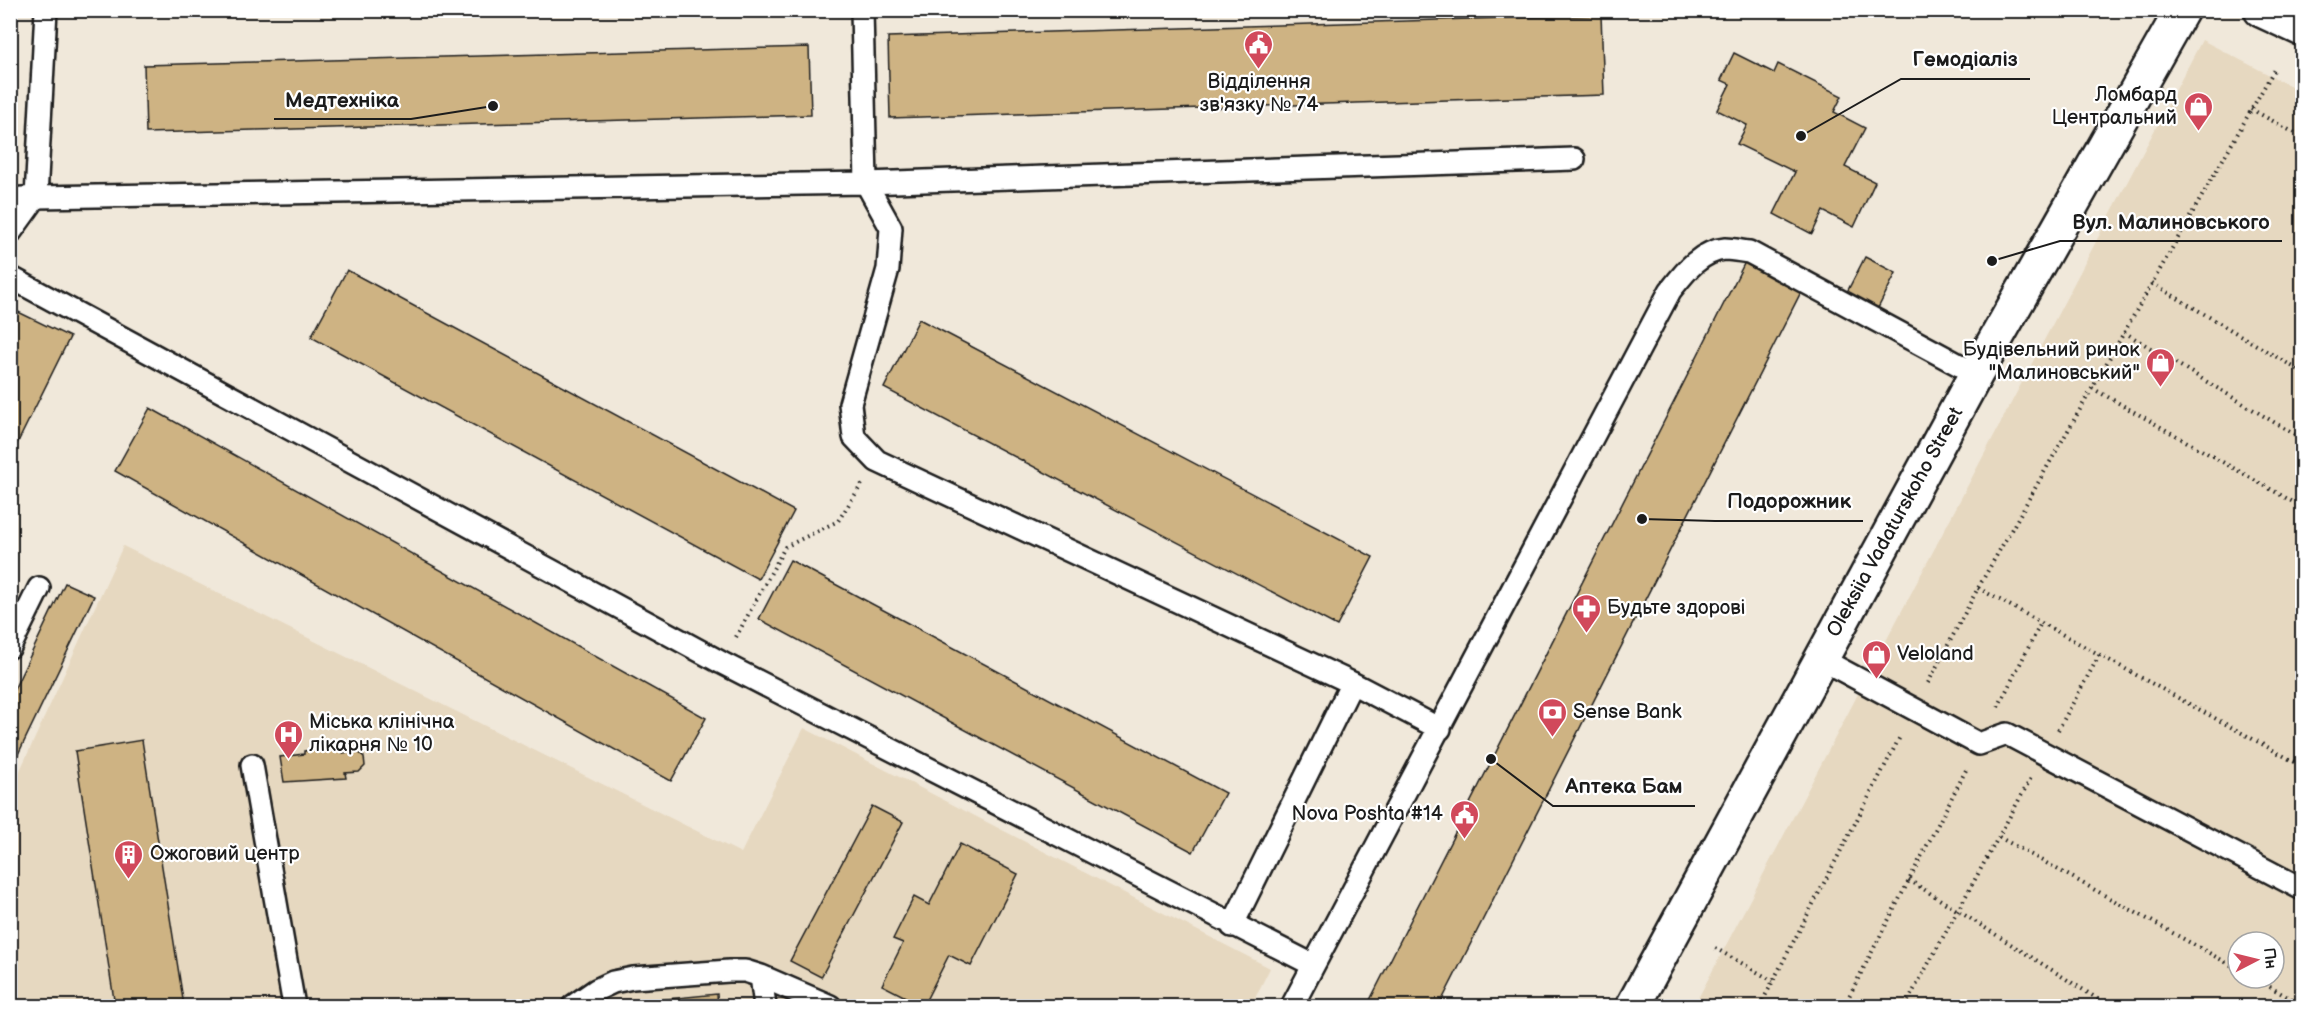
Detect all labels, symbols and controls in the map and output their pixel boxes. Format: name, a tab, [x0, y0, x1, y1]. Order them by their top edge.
public building icon: Відділення зв'язку № 74	[1243, 28, 1275, 70]
callout: Гемодіаліз	[1901, 40, 2030, 79]
text: Гемодіаліз	[1912, 47, 2018, 72]
place label: Відділення зв'язку № 74	[1200, 70, 1318, 117]
callout: Медтехніка	[274, 80, 411, 119]
place label: Ломбард Центральний	[2052, 83, 2177, 130]
text: Медтехніка	[285, 88, 400, 113]
shop icon: Ломбард Центральний	[2182, 90, 2214, 132]
callout: Вул. Малиновського	[2060, 202, 2282, 241]
text: Вул. Малиновського	[2072, 210, 2270, 235]
place label: Будівельний ринок "Малиновський"	[1963, 338, 2140, 385]
shop icon: Будівельний ринок "Малиновський"	[2145, 346, 2177, 388]
street label: Oleksiia Vadaturskoho Street	[1822, 403, 1968, 641]
callout: Подорожник	[1715, 482, 1863, 521]
text: Подорожник	[1727, 489, 1852, 514]
pharmacy icon: Будьте здорові	[1570, 592, 1602, 634]
place label: Будьте здорові	[1607, 596, 1746, 620]
shop icon: Veloland	[1860, 638, 1892, 680]
place label: Veloland	[1897, 642, 1974, 666]
bank icon: Sense Bank	[1536, 696, 1568, 738]
place label: Sense Bank	[1573, 700, 1682, 724]
place label: Міська клінічна лікарня № 10	[309, 710, 455, 757]
hospital icon: Міська клінічна лікарня № 10	[272, 718, 304, 760]
callout: Аптека Бам	[1553, 767, 1695, 806]
text: Аптека Бам	[1564, 774, 1683, 799]
public building icon: Nova Poshta #14	[1448, 798, 1480, 840]
place label: Nova Poshta #14	[1291, 802, 1443, 826]
building icon: Ожоговий центр	[113, 838, 145, 880]
place label: Ожоговий центр	[150, 842, 300, 866]
north arrow	[2226, 930, 2286, 990]
text: Пн	[2259, 947, 2280, 970]

